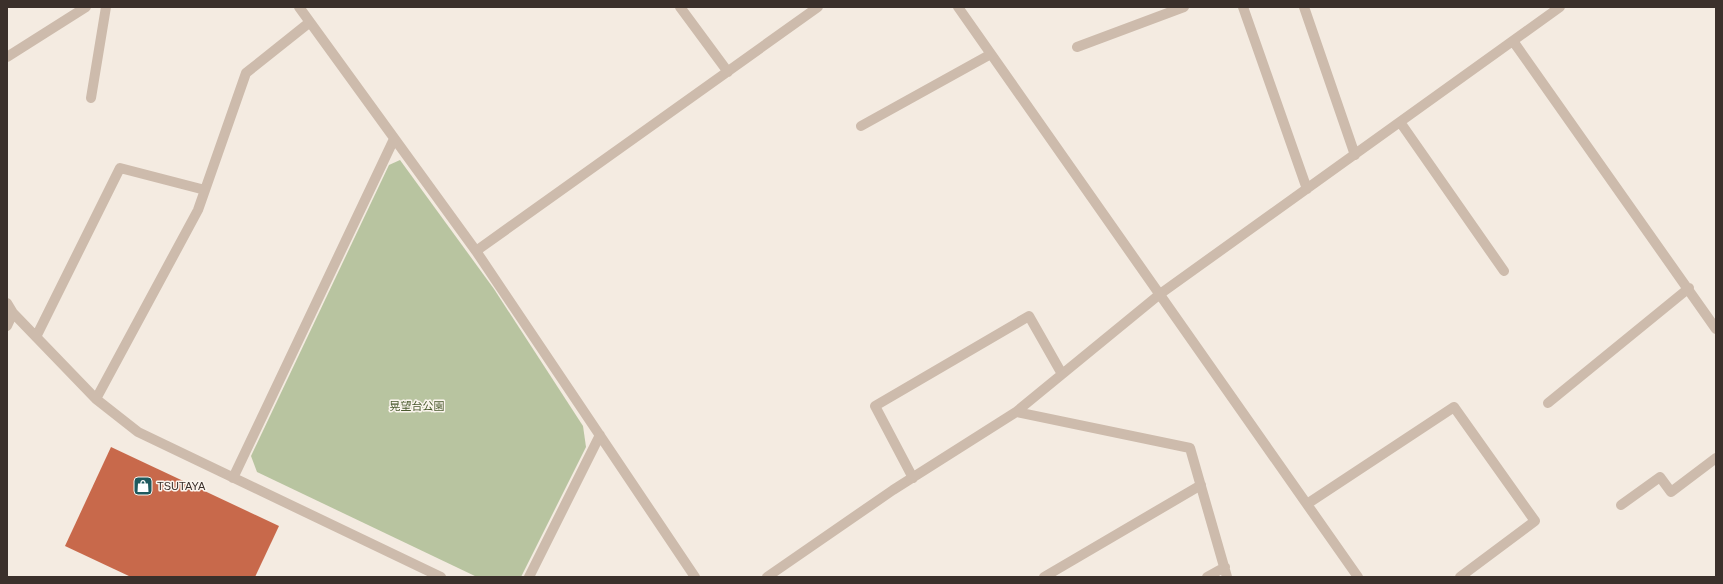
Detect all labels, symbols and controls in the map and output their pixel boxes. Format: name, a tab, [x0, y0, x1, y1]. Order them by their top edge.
park label: 晃望台公園	[390, 400, 445, 412]
shop icon: TSUTAYA	[132, 475, 154, 497]
place label: TSUTAYA	[157, 480, 206, 492]

